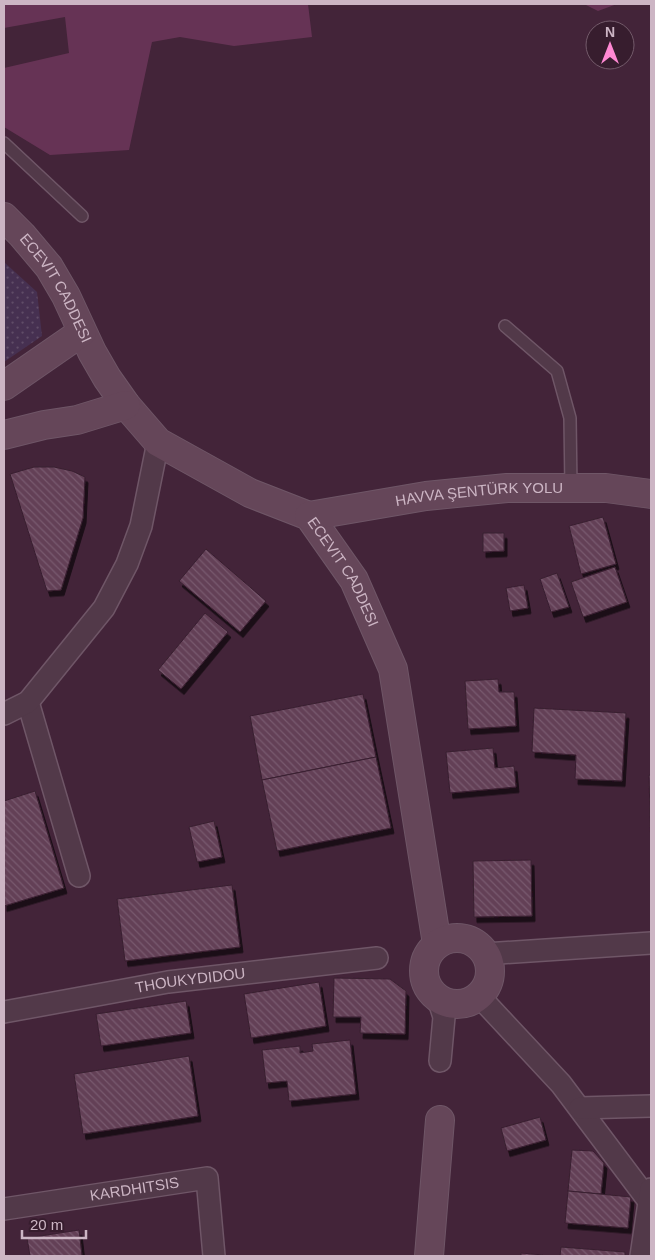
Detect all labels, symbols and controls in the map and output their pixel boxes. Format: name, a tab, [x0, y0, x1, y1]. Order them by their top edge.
north arrow	[585, 20, 635, 70]
text: N	[605, 24, 615, 40]
street label: ECEVIT CADDESI	[17, 230, 95, 345]
street label: HAVVA ŞENTÜRK YOLU	[394, 479, 563, 509]
street label: ECEVIT CADDESI	[304, 514, 382, 629]
street label: THOUKYDIDOU	[134, 964, 246, 996]
street label: KARDHITSIS	[89, 1173, 180, 1204]
scale bar	[22, 1208, 86, 1240]
text: 20 m	[30, 1216, 63, 1233]

